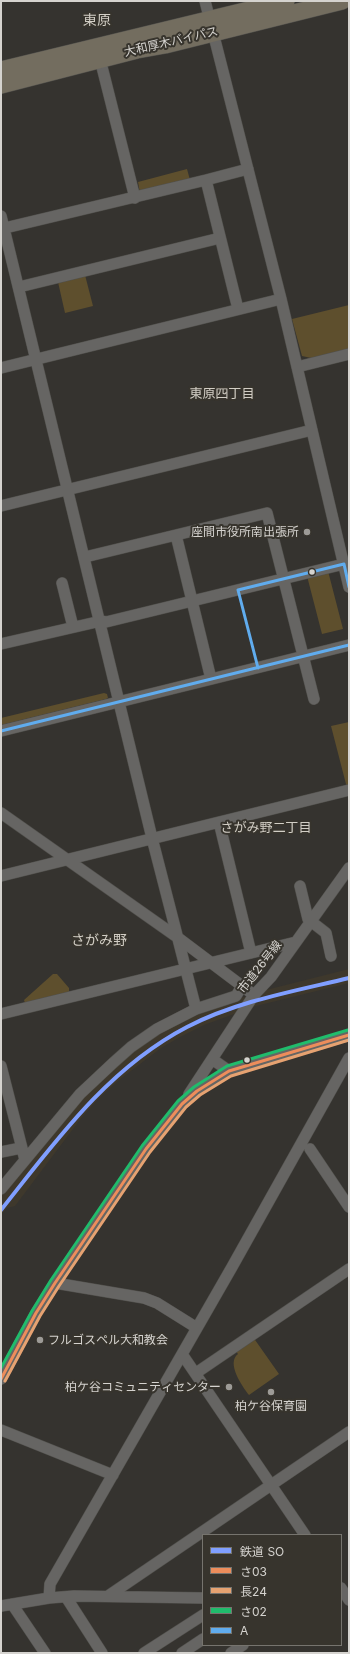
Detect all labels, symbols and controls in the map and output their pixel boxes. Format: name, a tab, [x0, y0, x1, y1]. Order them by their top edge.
district label: 東原	[83, 13, 111, 29]
street label: 大和厚木バイパス	[123, 24, 219, 60]
district label: 東原四丁目	[190, 386, 254, 402]
place label: 座間市役所南出張所	[191, 525, 299, 539]
marker: 座間市役所南出張所	[302, 527, 312, 537]
unlabelled marker	[307, 567, 317, 577]
district label: さがみ野二丁目	[221, 820, 311, 836]
district label: さがみ野	[71, 933, 127, 949]
street label: 市道26号線	[235, 938, 285, 996]
unlabelled marker	[242, 1055, 252, 1065]
place label: フルゴスペル大和教会	[48, 1333, 168, 1347]
marker: フルゴスペル大和教会	[35, 1335, 45, 1345]
place label: 柏ケ谷コミュニティセンター	[65, 1380, 221, 1394]
marker: 柏ケ谷コミュニティセンター	[224, 1382, 234, 1392]
marker: 柏ケ谷保育園	[266, 1387, 276, 1397]
place label: 柏ケ谷保育園	[235, 1399, 307, 1413]
legend	[202, 1534, 342, 1646]
text: 鉄道 SO	[240, 1544, 284, 1559]
text: さ03	[240, 1564, 267, 1579]
text: 長24	[240, 1584, 267, 1599]
text: さ02	[240, 1604, 267, 1619]
text: A	[240, 1623, 248, 1638]

